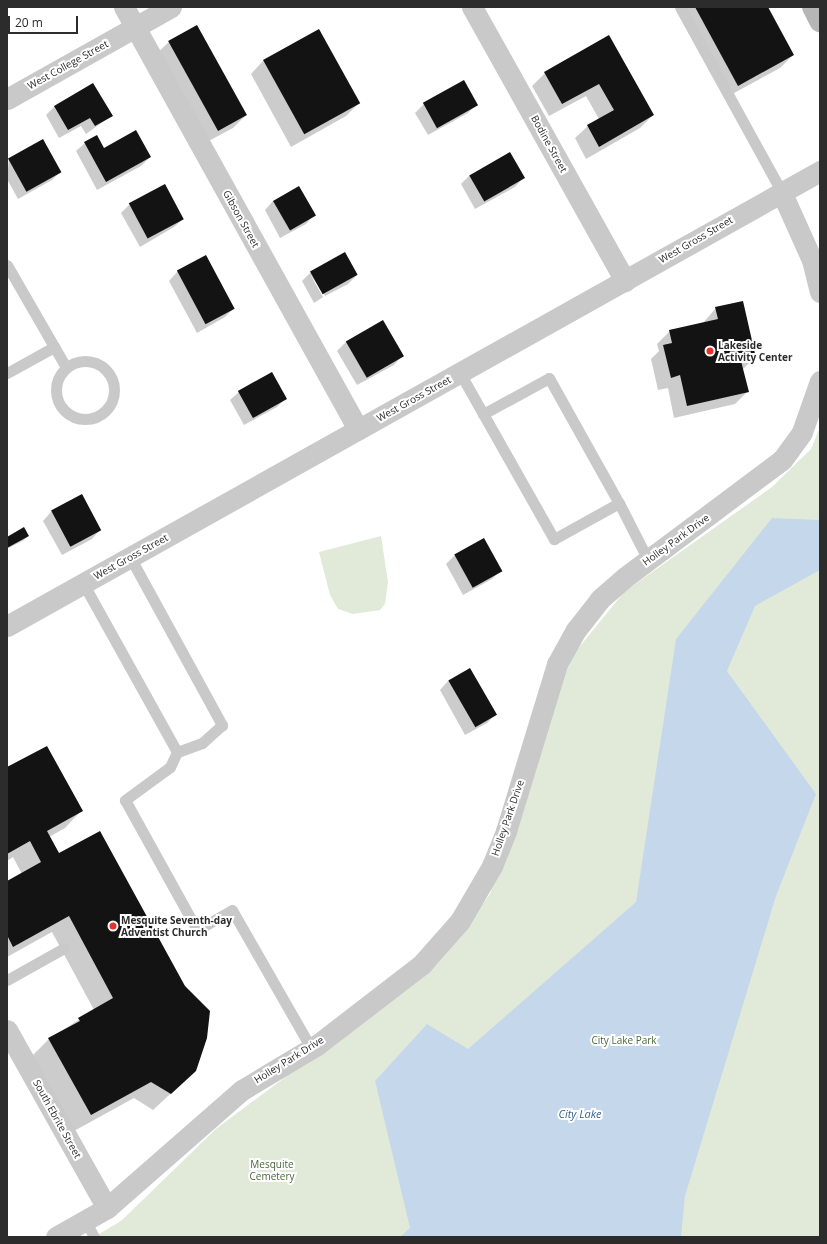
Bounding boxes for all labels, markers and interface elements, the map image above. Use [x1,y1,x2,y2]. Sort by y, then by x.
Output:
scale bar [10,8,80,34]
text: 20 m [15,14,43,31]
street label: West College Street [26,38,110,92]
street label: Bodine Street [528,113,570,175]
street label: Gibson Street [220,188,262,250]
street label: West Gross Street [657,214,735,266]
place label: Lakeside Activity Center [718,339,792,362]
marker: Lakeside Activity Center [705,346,715,356]
street label: West Gross Street [375,374,453,424]
street label: Holley Park Drive [640,512,712,568]
street label: West Gross Street [92,532,170,582]
street label: Holley Park Drive [489,778,527,858]
place label: Mesquite Seventh-day Adventist Church [121,914,232,938]
marker: Mesquite Seventh-day Adventist Church [108,921,118,931]
street label: Holley Park Drive [252,1034,326,1086]
park label: City Lake Park [591,1035,657,1047]
street label: South Ebrite Street [30,1078,84,1160]
water label: City Lake [558,1107,602,1121]
park label: Mesquite Cemetery [249,1158,295,1182]

